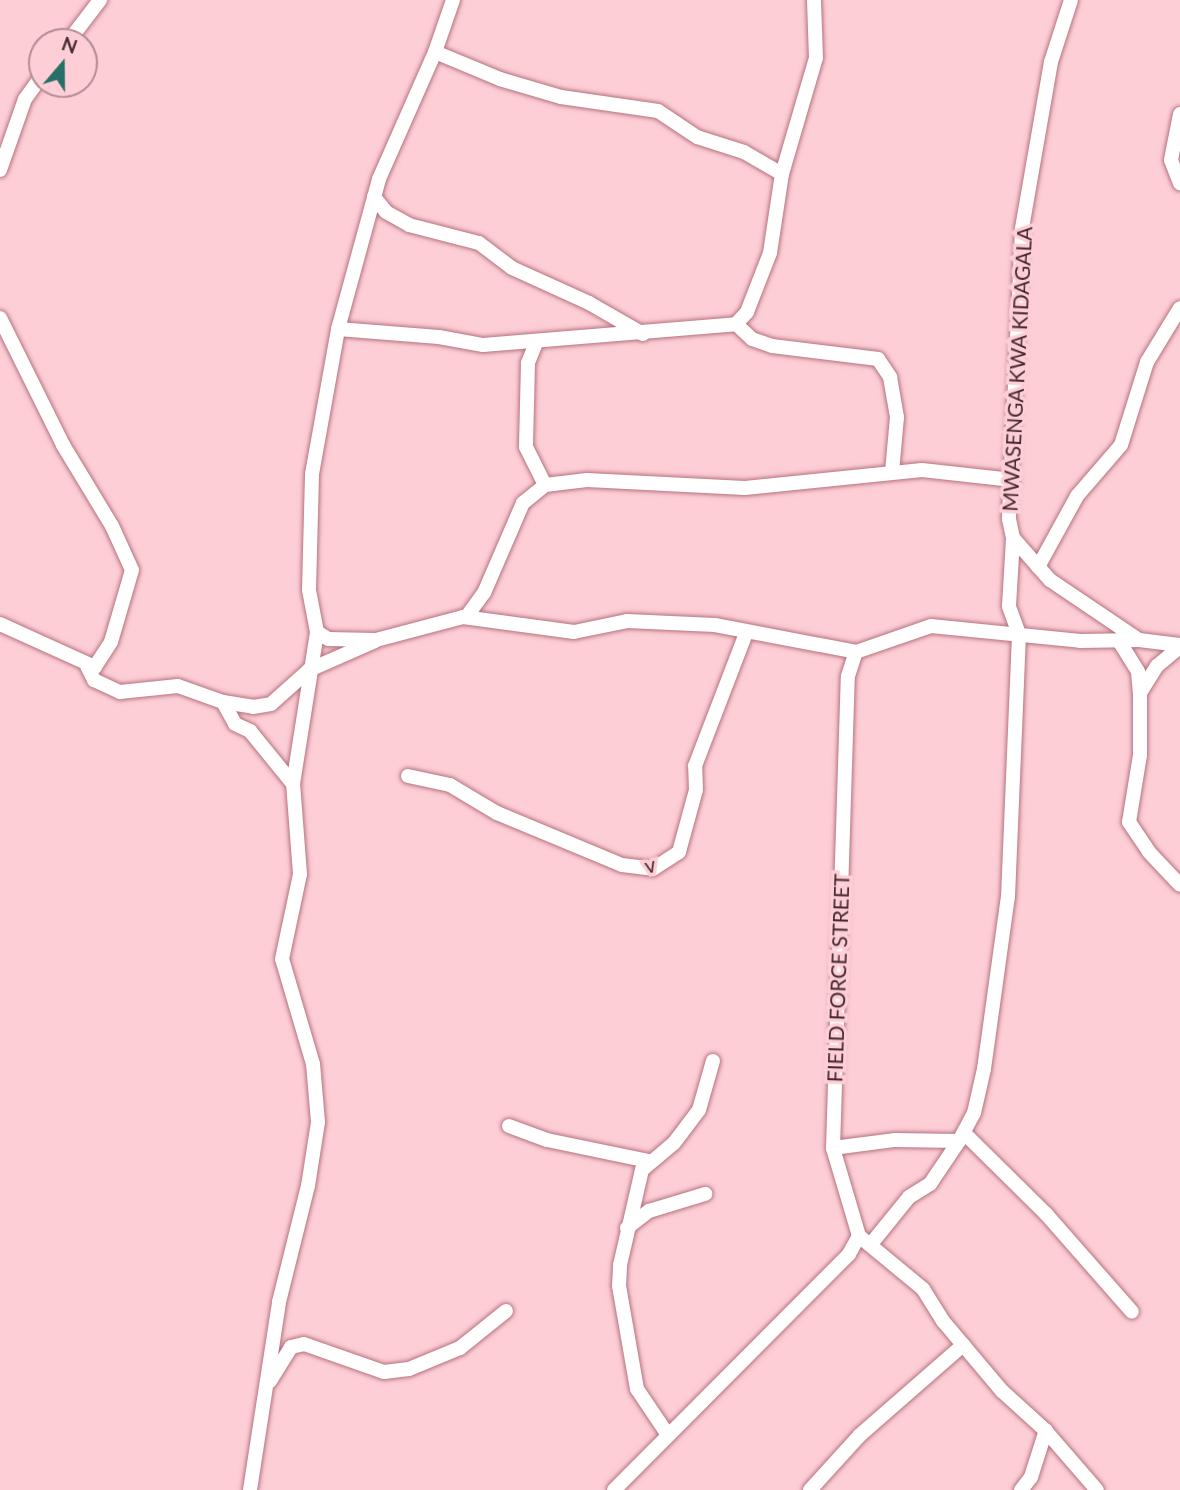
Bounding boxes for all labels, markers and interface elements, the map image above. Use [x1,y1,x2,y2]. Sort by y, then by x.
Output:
north arrow [28,28,98,98]
text: N [59,31,80,58]
street label: MWASENGA KWA KIDAGALA [997,225,1037,513]
street label: v [642,851,658,879]
street label: FIELD FORCE STREET [822,873,854,1083]

